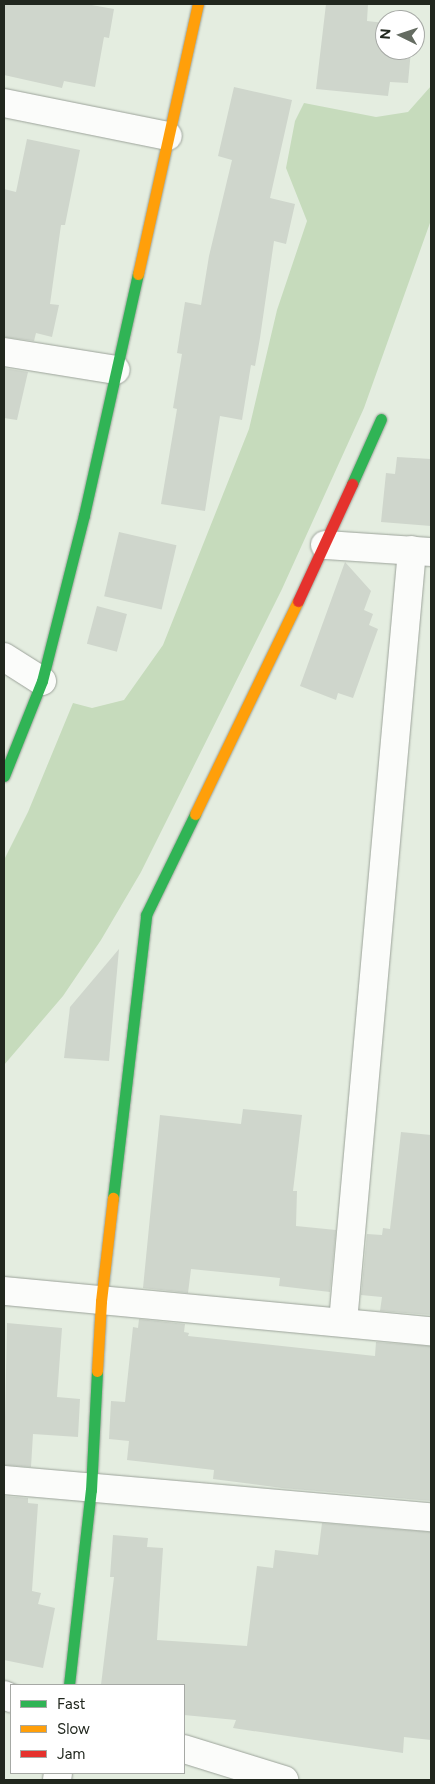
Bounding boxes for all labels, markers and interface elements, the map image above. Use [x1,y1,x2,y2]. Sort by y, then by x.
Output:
north arrow [375,10,425,60]
text: N [377,28,394,40]
legend [10,1684,185,1774]
text: Fast [57,1695,85,1713]
text: Slow [57,1720,90,1738]
text: Jam [57,1745,85,1763]

